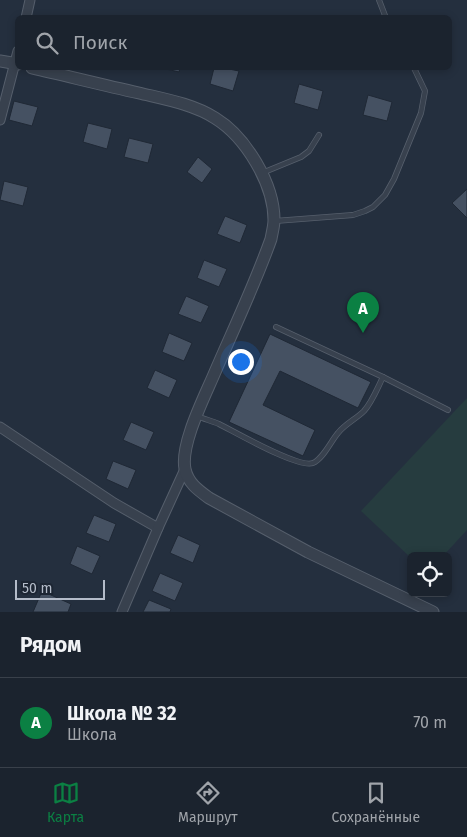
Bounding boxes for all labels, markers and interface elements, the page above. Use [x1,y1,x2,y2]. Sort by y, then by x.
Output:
search box [15,15,452,70]
icon: search [33,29,61,57]
text: Поиск [73,31,127,54]
pin: A [347,292,379,333]
your location [228,349,254,375]
map controls [407,552,452,597]
button: locate [407,552,452,597]
scale bar [15,577,105,600]
text: 50 m [22,580,53,597]
text: Рядом [20,632,81,658]
text: Школа № 32 [67,702,177,725]
text: A [31,713,41,732]
text: 70 m [413,713,447,732]
text: Школа [67,725,117,744]
tab: Карта [47,779,84,826]
tab: Маршрут [178,779,237,826]
tab: Сохранённые [331,779,420,826]

